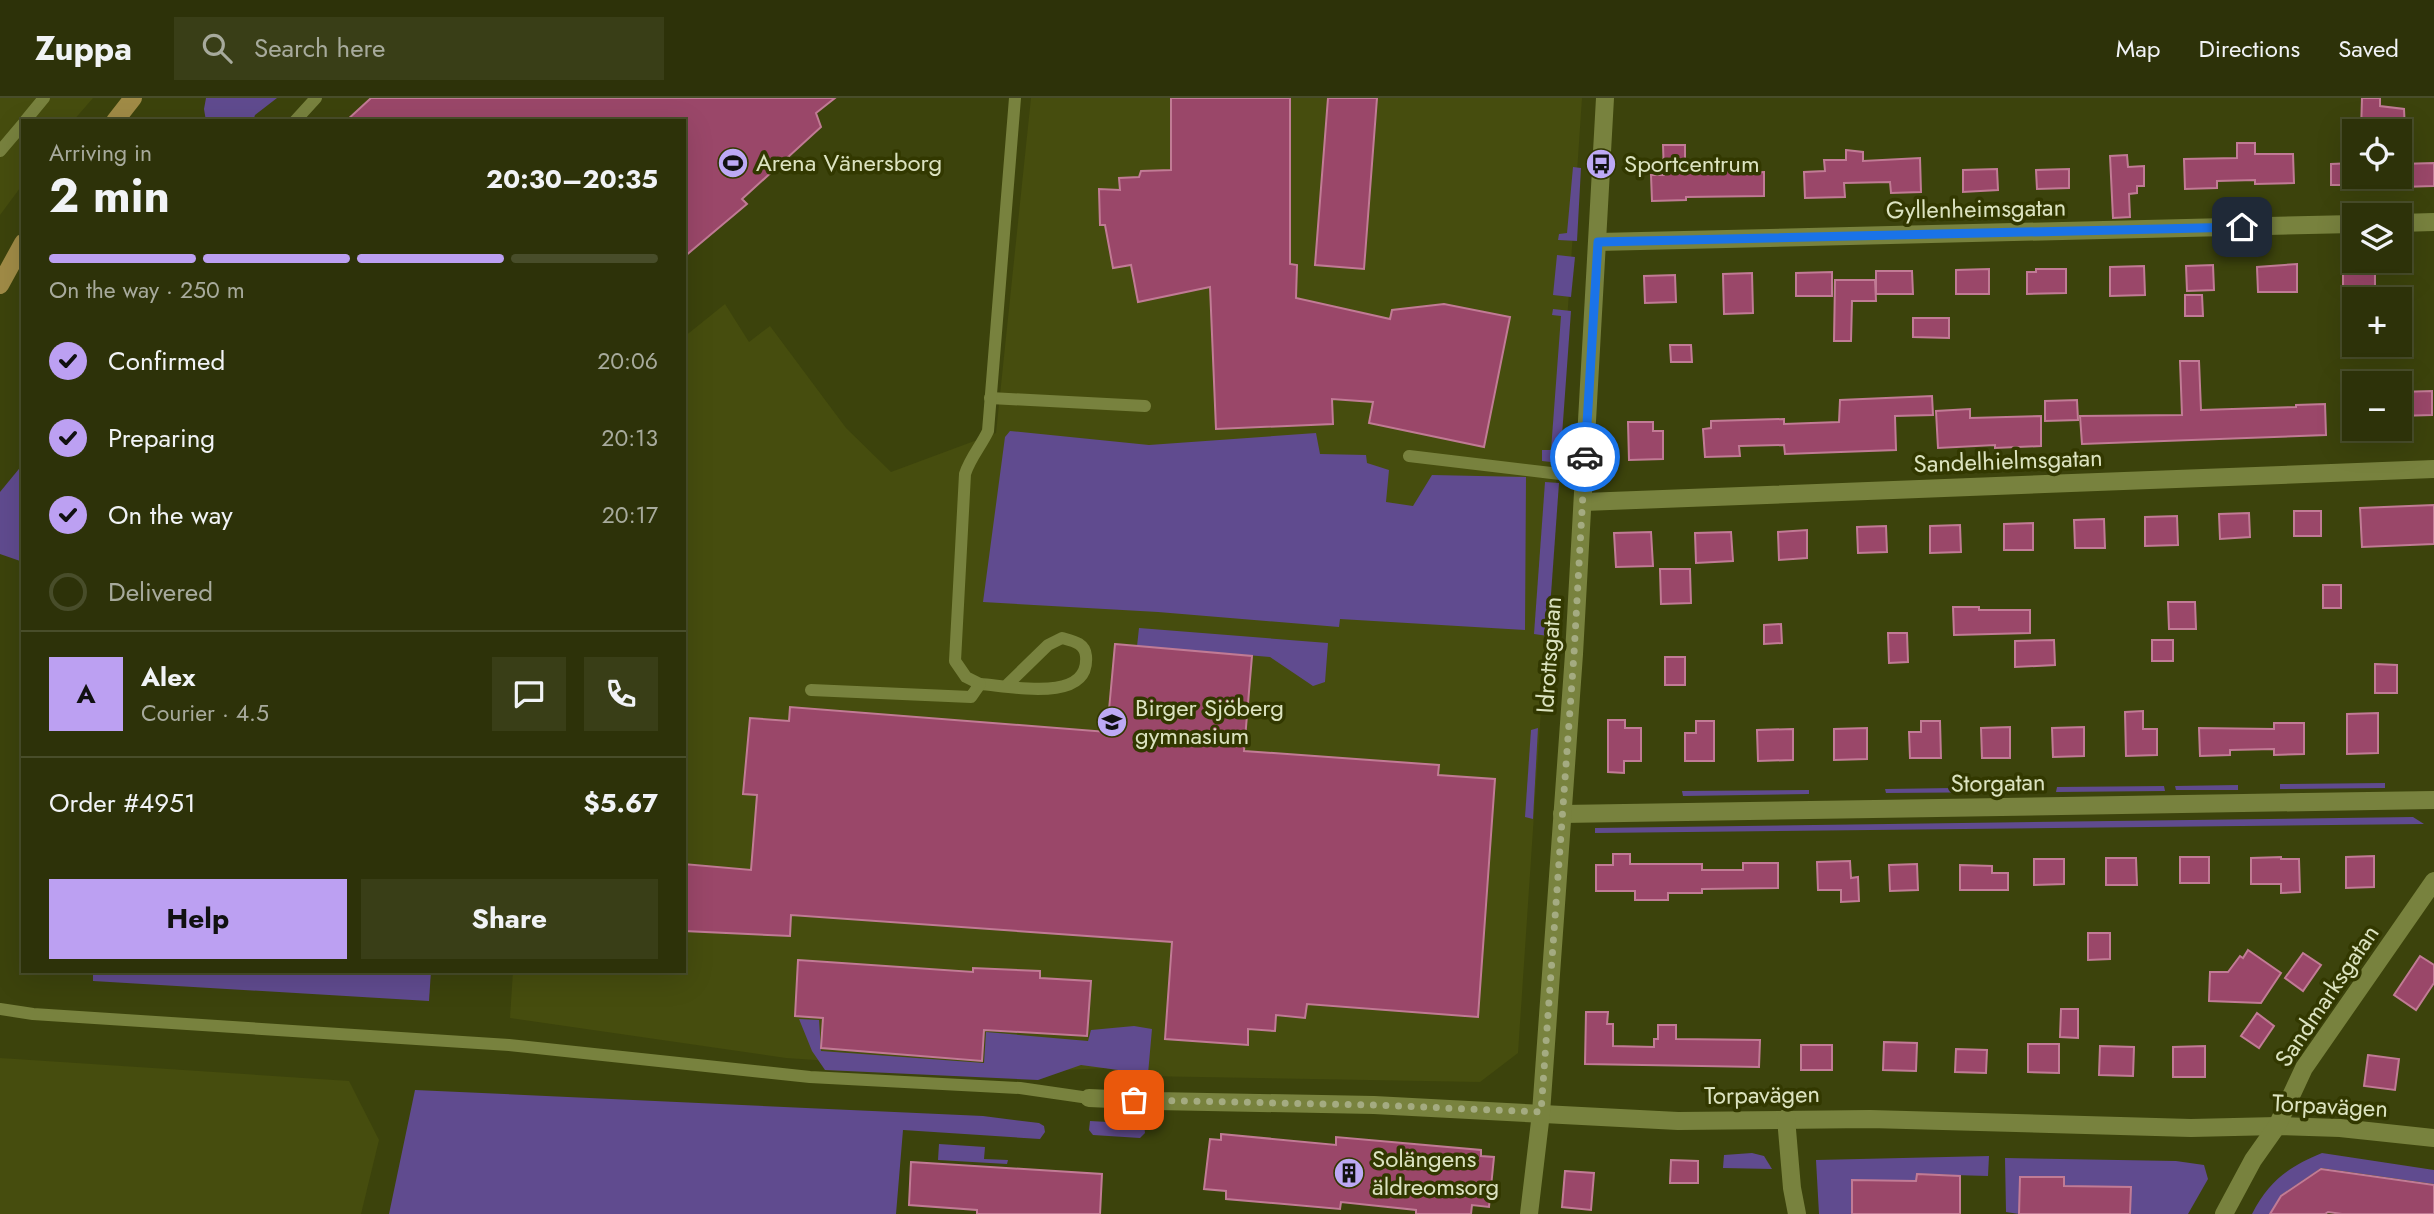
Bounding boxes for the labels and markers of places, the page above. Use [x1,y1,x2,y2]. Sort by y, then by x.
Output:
place label: Arena Vänersborg [756,145,942,180]
sports icon: Arena Vänersborg [716,146,750,180]
place label: Sportcentrum [1624,146,1760,181]
bus stop icon: Sportcentrum [1584,147,1618,181]
pin [2212,197,2272,257]
place label: Birger Sjöberg gymnasium [1135,690,1284,753]
school or university icon: Birger Sjöberg gymnasium [1095,705,1129,739]
pin [1104,1070,1164,1130]
place label: Solängens äldreomsorg [1372,1141,1499,1204]
building icon: Solängens äldreomsorg [1332,1156,1366,1190]

